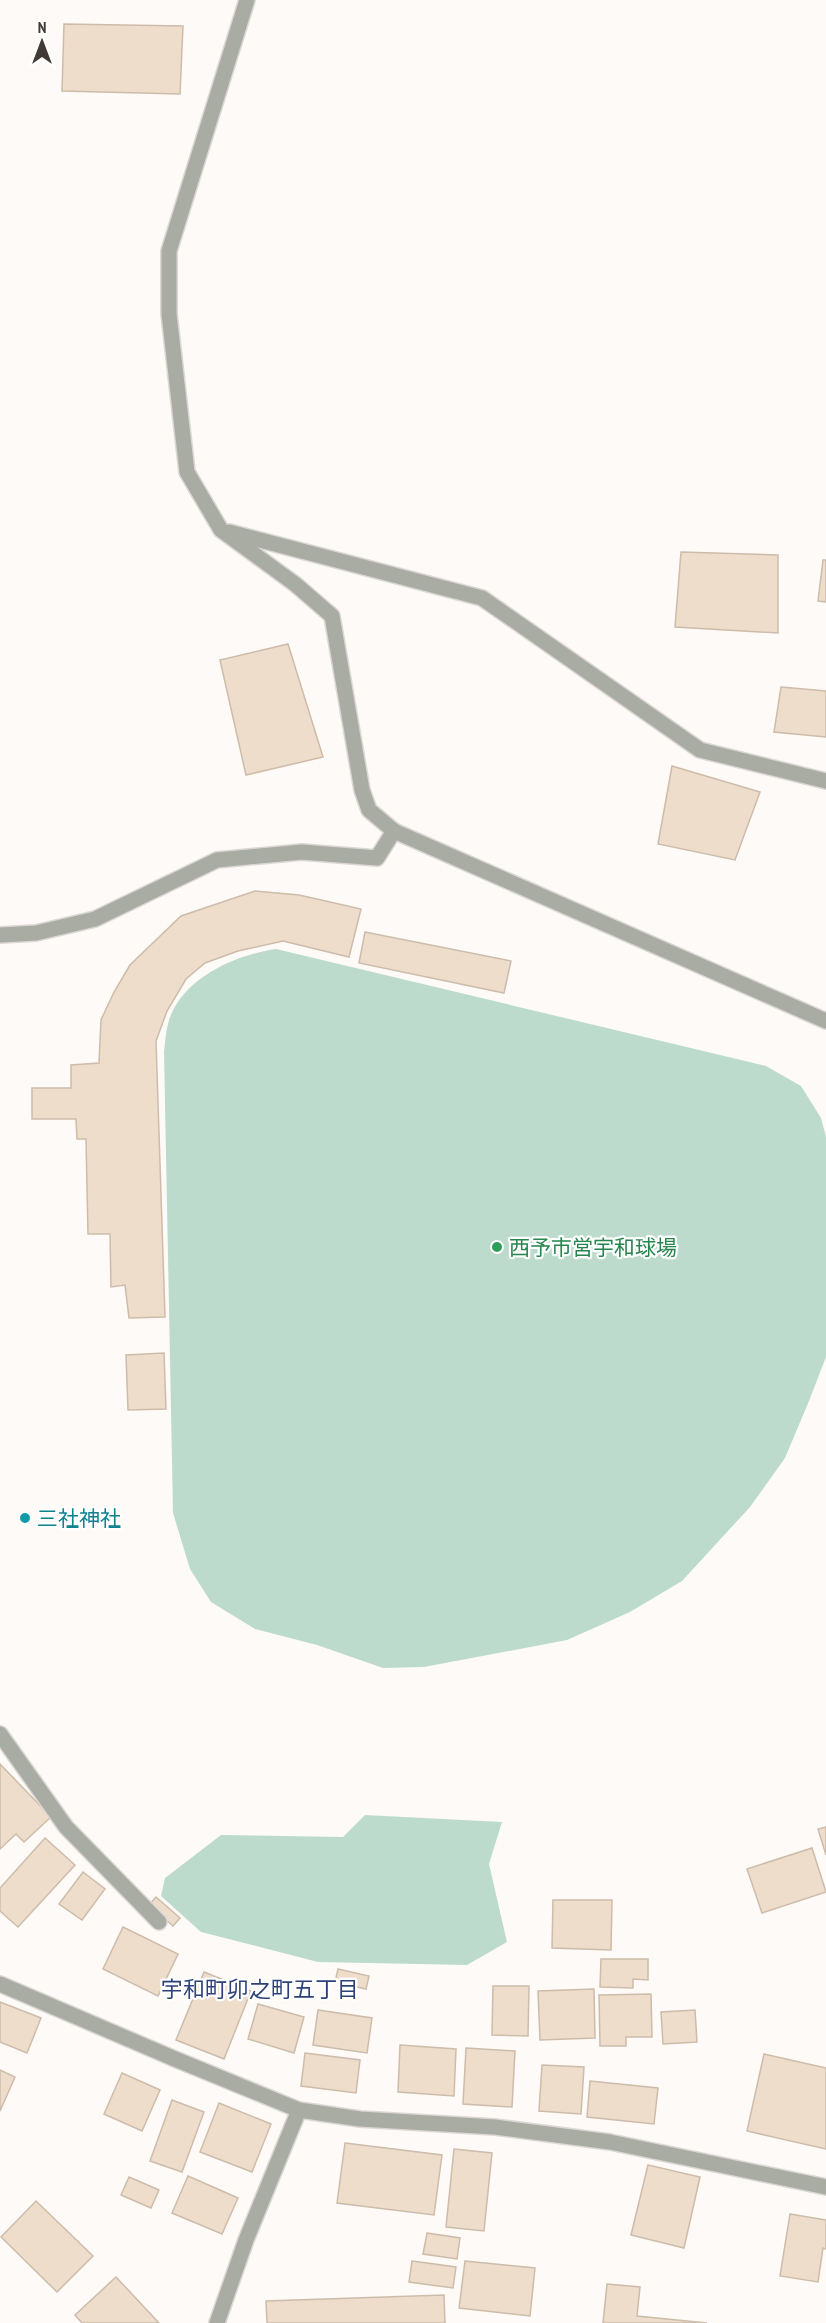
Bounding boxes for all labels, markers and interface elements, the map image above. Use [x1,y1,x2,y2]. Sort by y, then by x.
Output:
north arrow [12,12,72,72]
text: N [38,17,46,37]
place label: 西予市営宇和球場 [509,1234,677,1261]
marker: 西予市営宇和球場 [490,1240,504,1254]
place label: 三社神社 [37,1505,121,1532]
marker: 三社神社 [18,1511,32,1525]
district label: 宇和町卯之町五丁目 [161,1975,359,2003]

